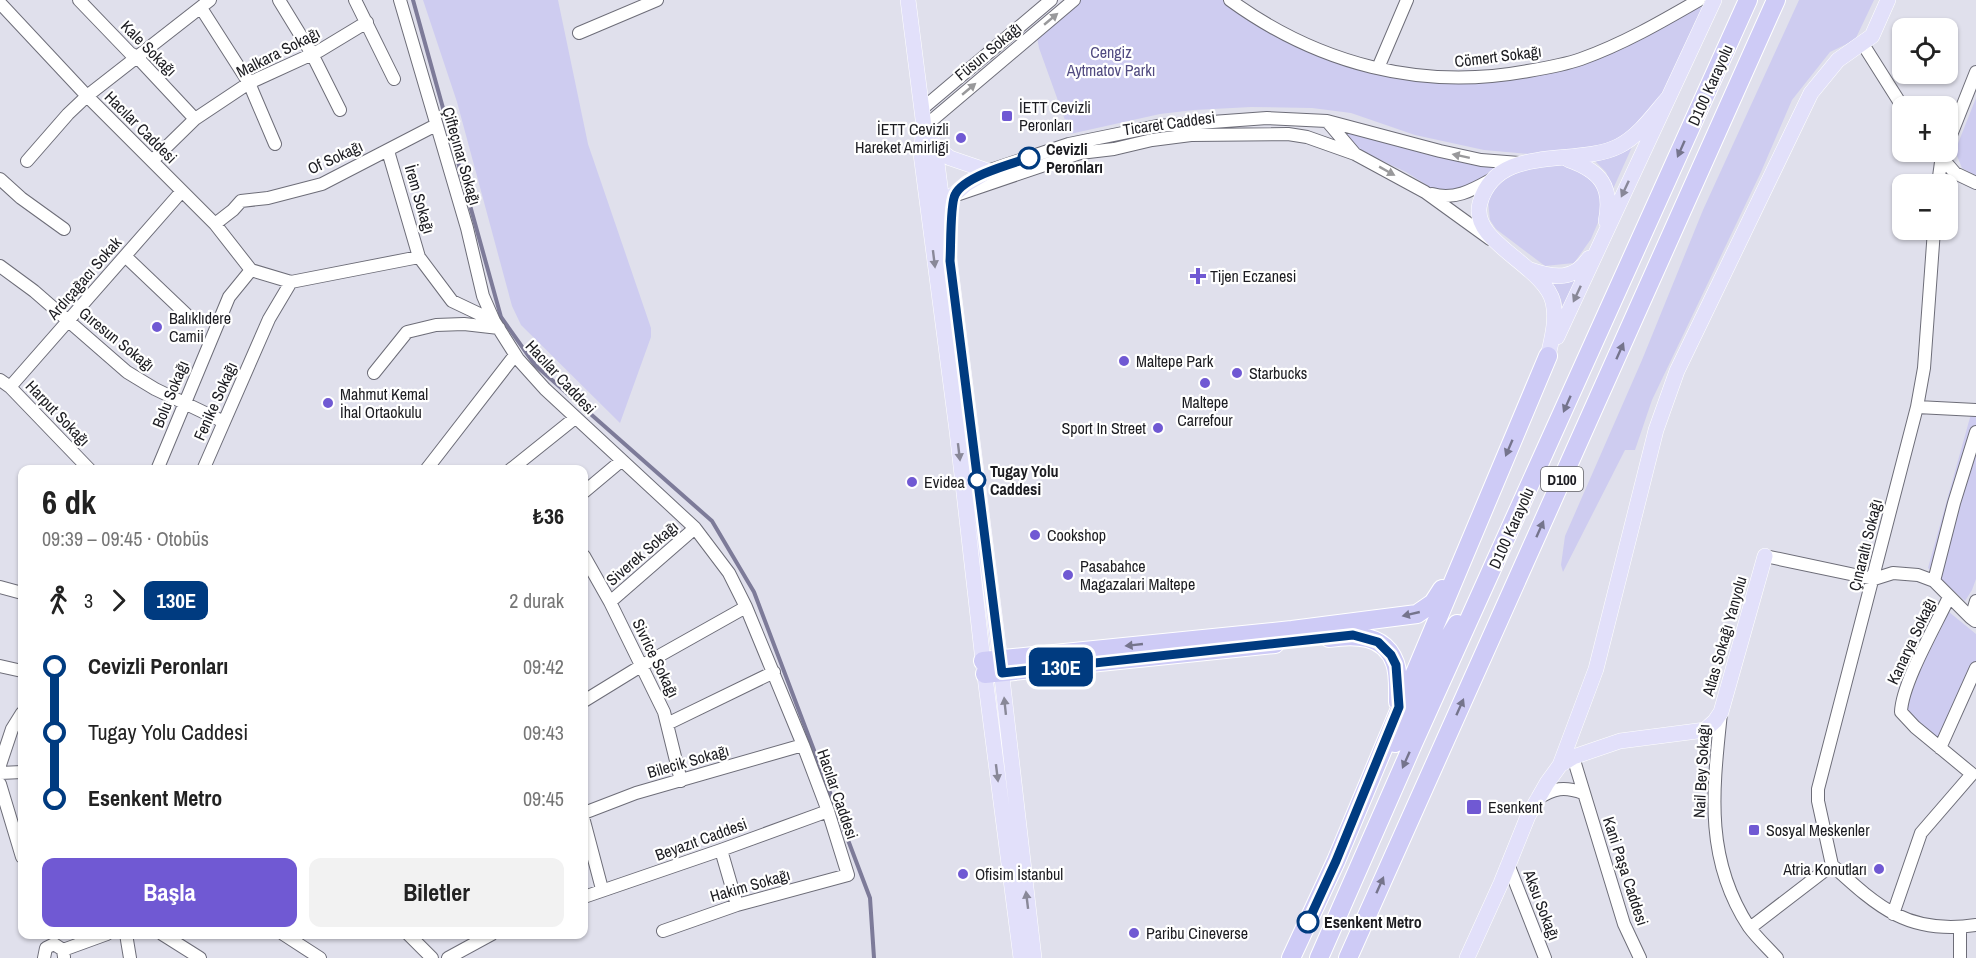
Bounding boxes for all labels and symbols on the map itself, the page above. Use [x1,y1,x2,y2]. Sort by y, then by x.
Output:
one-way arrow [1043,13,1058,26]
street label: Kale Sokağı [116,15,182,81]
street label: Füsun Sokağı [950,17,1026,85]
street label: Malkara Sokağı [232,22,324,82]
street label: Cömert Sokağı [1453,40,1543,72]
park label: Cengiz Aytmatov Parkı [1066,41,1155,81]
street label: D100 Karayolu [1682,41,1738,129]
one-way arrow [961,83,977,96]
street label: Hacılar Caddesi [100,86,182,168]
place label: İETT Cevizli Peronları [1019,96,1091,136]
street label: Çifteçınar Sokağı [437,104,487,208]
street label: Ticaret Caddesi [1121,106,1217,140]
marker: İETT Cevizli Peronları [1000,109,1014,123]
place label: İETT Cevizli Hareket Amirliği [855,118,949,158]
marker: İETT Cevizli Hareket Amirliği [954,131,968,145]
street label: Of Sokağı [304,135,366,179]
place label: Cevizli Peronları [1046,138,1103,178]
one-way arrow [1677,141,1686,158]
marker: Cevizli Peronları [1018,147,1040,169]
one-way arrow [1452,151,1471,160]
street label: İrem Sokağı [400,162,440,236]
one-way arrow [1379,166,1396,176]
one-way arrow [1620,181,1630,199]
street label: Ardıçağacı Sokak [41,232,126,325]
one-way arrow [930,250,939,269]
place label: Tijen Eczanesi [1210,265,1297,287]
marker: Tijen Eczanesi [1191,269,1205,283]
one-way arrow [1572,285,1581,302]
street label: Gıresun Sokağı [75,302,159,376]
place label: Balıklıdere Camii [169,307,231,347]
marker: Balıklıdere Camii [150,320,164,334]
street label: Hacılar Caddesi [521,335,601,419]
one-way arrow [1615,343,1624,360]
place label: Maltepe Park [1136,350,1214,372]
marker: Maltepe Park [1117,354,1131,368]
street label: Bolu Sokağı [147,357,193,431]
street label: Fenike Sokağı [188,358,242,444]
place label: Starbucks [1249,362,1307,384]
marker: Starbucks [1230,366,1244,380]
street label: Harput Sokağı [21,375,95,451]
marker: Maltepe Carrefour [1198,376,1212,390]
place label: Mahmut Kemal İhal Ortaokulu [340,383,428,423]
place label: Maltepe Carrefour [1177,391,1233,431]
one-way arrow [1562,395,1571,412]
marker: Mahmut Kemal İhal Ortaokulu [321,396,335,410]
place label: Sport In Street [1061,417,1146,439]
marker: Sport In Street [1151,421,1165,435]
one-way arrow [1504,440,1514,458]
one-way arrow [954,443,964,462]
place label: Tugay Yolu Caddesi [990,460,1059,500]
road number: D100 [1541,467,1583,491]
place label: Evidea [924,471,966,493]
marker: Tugay Yolu Caddesi [968,471,986,489]
marker: Evidea [905,475,919,489]
street label: D100 Karayolu [1483,484,1539,572]
street label: Çınaraltı Sokağı [1843,497,1887,593]
street label: Siverek Sokağı [601,516,683,590]
one-way arrow [1535,520,1545,538]
place label: Cookshop [1047,524,1106,546]
marker: Cookshop [1028,528,1042,542]
place label: Pasabahce Magazalari Maltepe [1080,555,1195,595]
marker: Pasabahce Magazalari Maltepe [1061,568,1075,582]
street label: Atlas Sokağı Yanyolu [1696,574,1752,699]
street label: Kanarya Sokağı [1881,594,1941,688]
one-way arrow [1401,610,1420,619]
street label: Sivrice Sokağı [627,615,685,701]
one-way arrow [1124,640,1143,650]
line badge: 130E [1019,648,1103,686]
one-way arrow [1000,697,1010,716]
one-way arrow [1455,698,1465,716]
street label: Nail Bey Sokağı [1688,723,1714,819]
street label: Bilecik Sokağı [645,739,731,783]
street label: Hacılar Caddesi [812,746,864,842]
one-way arrow [1402,751,1411,768]
one-way arrow [993,764,1002,783]
place label: Esenkent [1488,796,1543,818]
marker: Esenkent [1465,798,1483,816]
street label: Beyazıt Caddesi [652,812,750,866]
street label: Kani Paşa Caddesi [1598,814,1654,928]
place label: Sosyal Meskenler [1766,819,1870,841]
marker: Sosyal Meskenler [1747,823,1761,837]
place label: Atria Konutları [1782,858,1867,880]
marker: Atria Konutları [1872,862,1886,876]
street label: Hakim Sokağı [707,863,793,907]
place label: Ofisim İstanbul [975,863,1063,885]
street label: Aksu Sokağı [1518,866,1565,943]
marker: Ofisim İstanbul [956,867,970,881]
one-way arrow [1375,876,1385,894]
one-way arrow [1022,890,1032,909]
marker: Esenkent Metro [1297,911,1319,933]
place label: Esenkent Metro [1324,911,1422,933]
place label: Paribu Cineverse [1146,922,1248,944]
marker: Paribu Cineverse [1127,926,1141,940]

